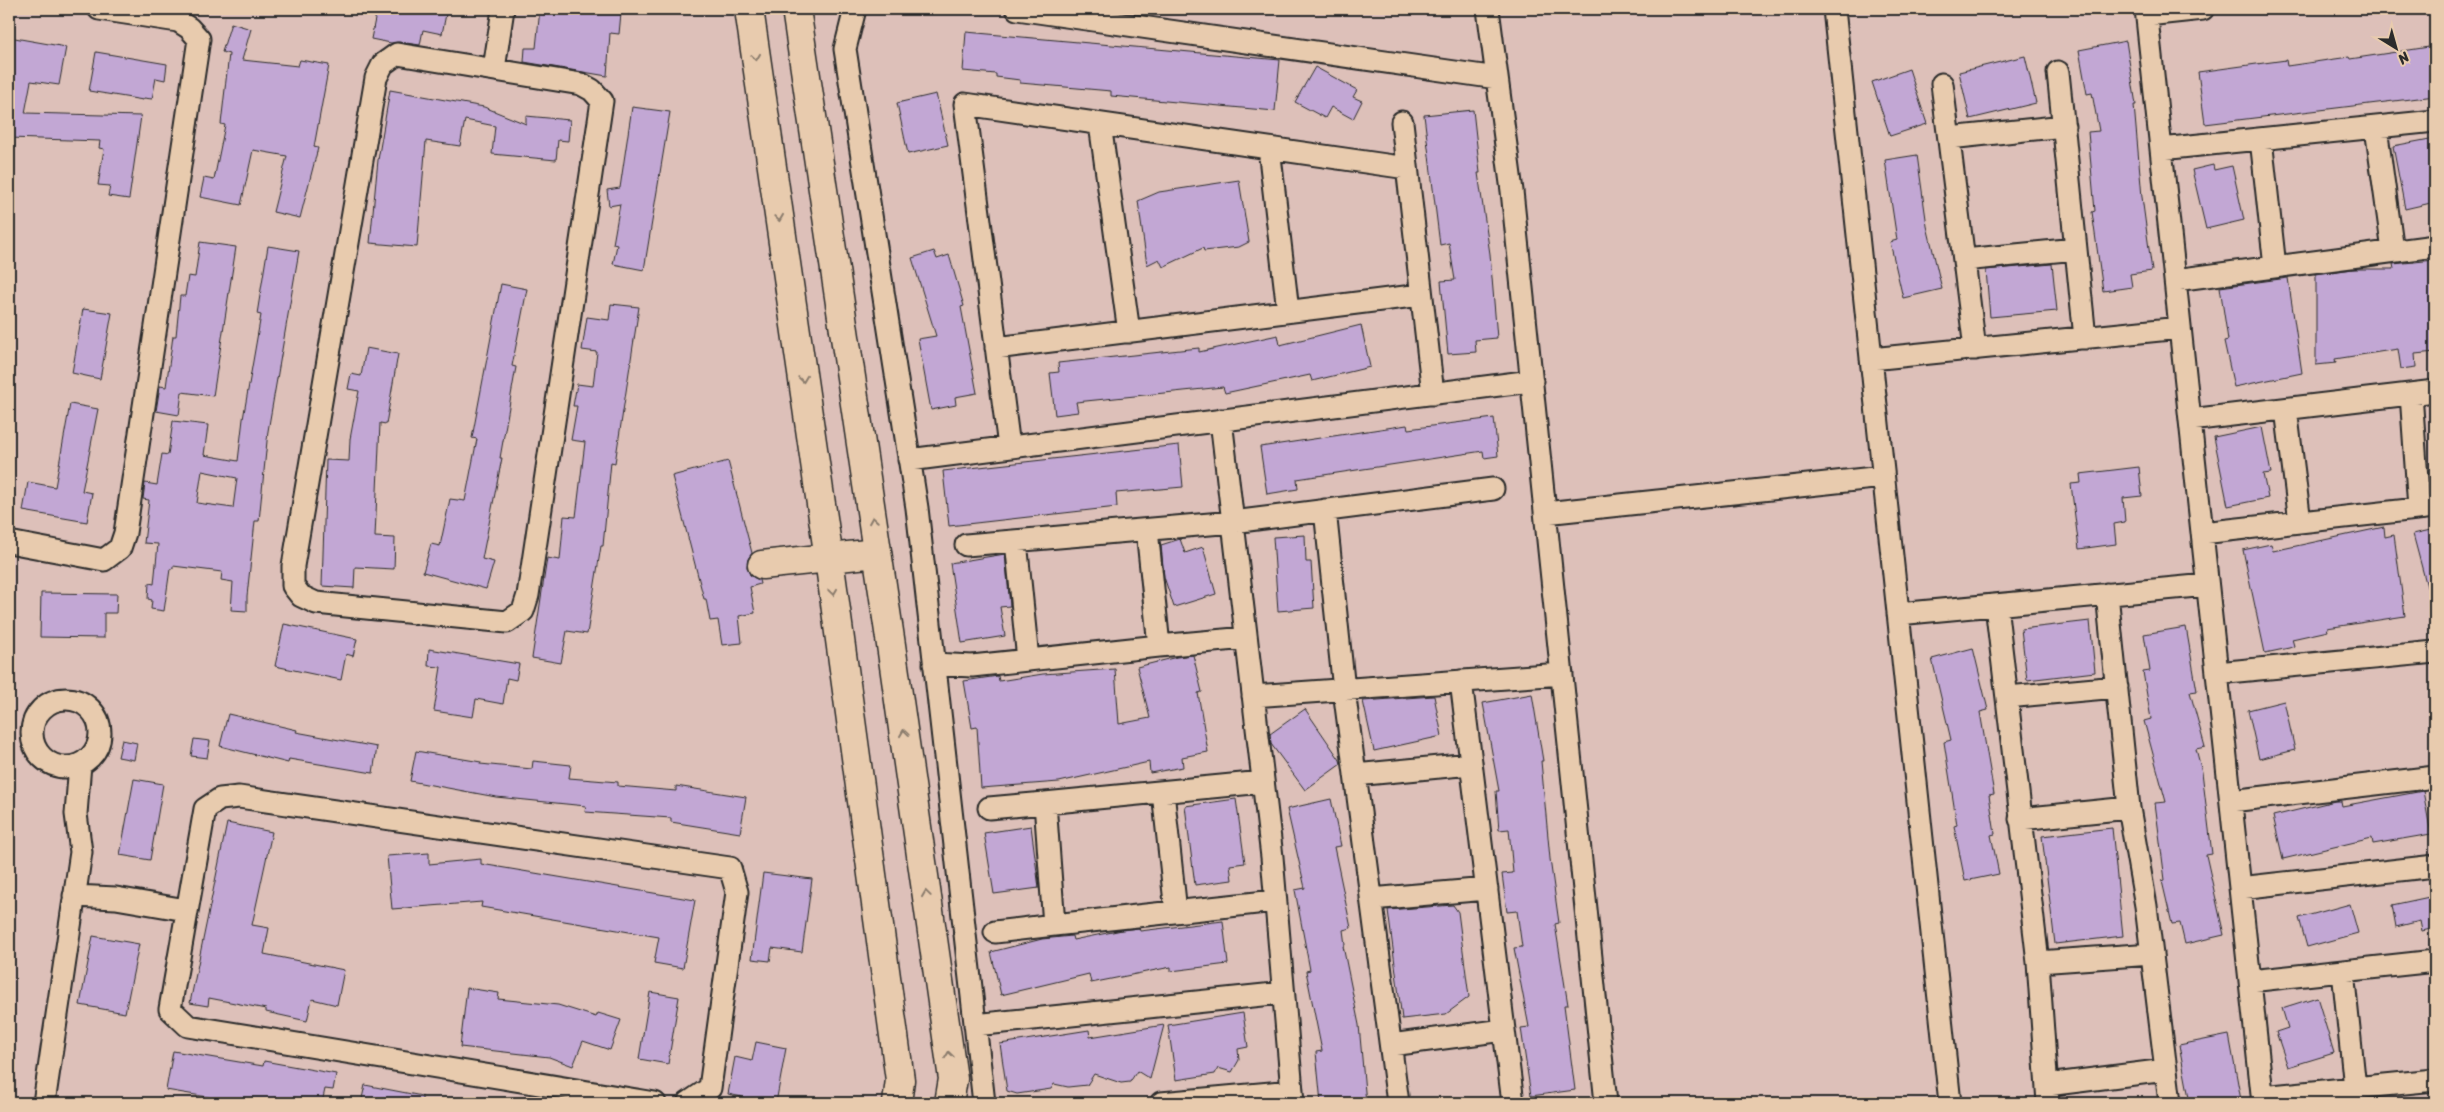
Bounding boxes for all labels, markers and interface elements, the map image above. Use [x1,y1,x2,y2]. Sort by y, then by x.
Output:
north arrow [2372,22,2422,72]
text: N [2392,44,2416,71]
one-way arrow [751,53,761,61]
one-way arrow [774,214,784,222]
one-way arrow [797,374,807,383]
one-way arrow [868,516,878,525]
one-way arrow [827,588,838,596]
one-way arrow [899,729,909,738]
one-way arrow [922,890,932,898]
one-way arrow [944,1051,955,1059]

